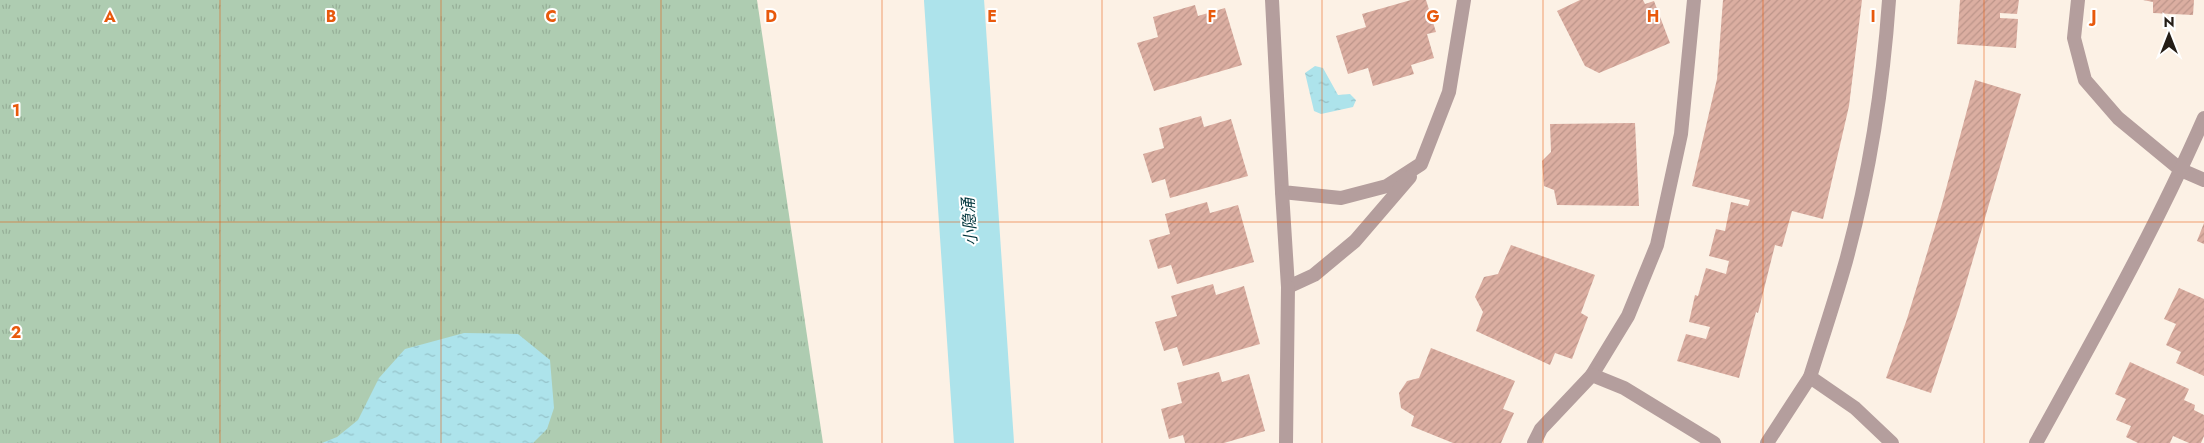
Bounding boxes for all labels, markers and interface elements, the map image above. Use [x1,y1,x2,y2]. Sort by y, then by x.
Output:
text: A [103,5,116,28]
text: B [326,5,336,28]
text: C [545,5,557,28]
text: D [765,5,777,28]
text: E [987,5,997,28]
text: F [1208,5,1216,28]
text: G [1426,5,1440,28]
text: H [1647,5,1659,28]
text: I [1870,5,1876,28]
text: J [2088,5,2097,28]
north arrow [2144,10,2194,60]
text: N [2163,12,2175,32]
text: 1 [12,99,20,122]
water label: 小隐涌 [956,195,983,247]
text: 2 [11,321,21,344]

